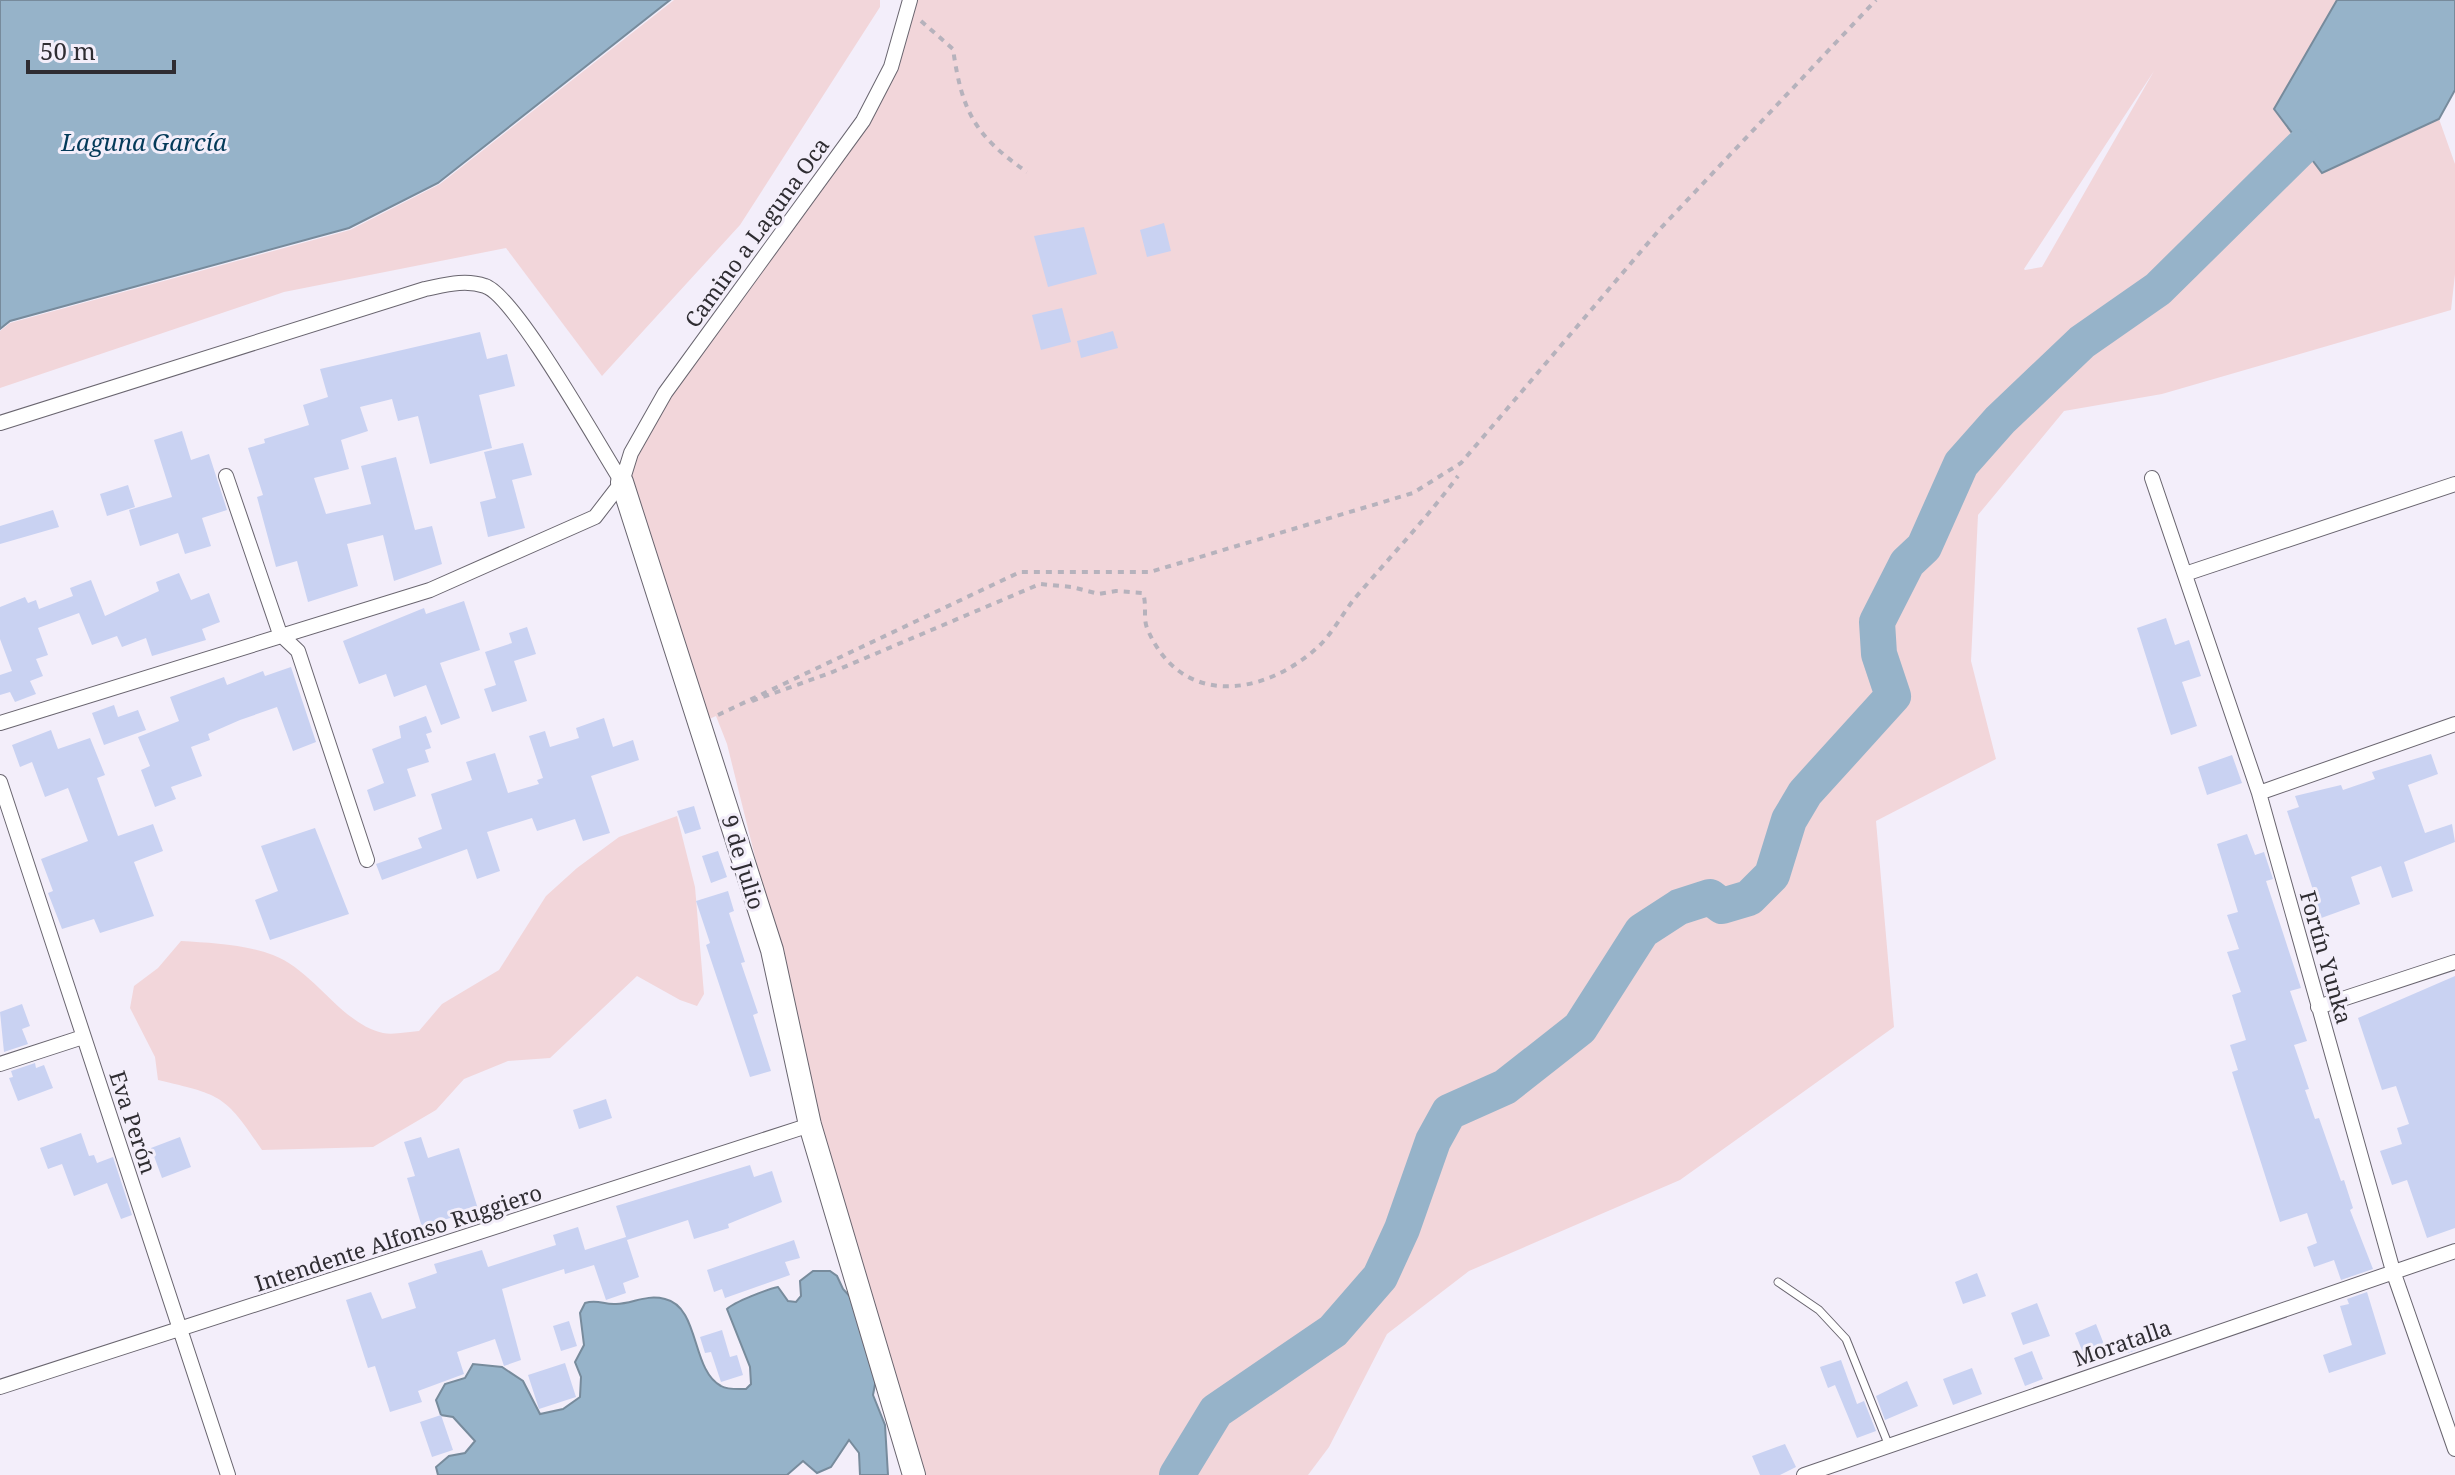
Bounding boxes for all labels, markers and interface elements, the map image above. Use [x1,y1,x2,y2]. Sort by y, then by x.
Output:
scale bar [28,24,174,74]
text: 50 m [40,34,96,67]
water label: Laguna García [60,125,227,158]
street label: Camino a Laguna Oca [677,131,835,333]
street label: 9 de Julio [715,811,773,913]
street label: Fortín Yunka [2294,887,2360,1027]
street label: Eva Perón [103,1067,165,1177]
street label: Intendente Alfonso Ruggiero [251,1176,545,1298]
street label: Moratalla [2069,1311,2175,1373]

